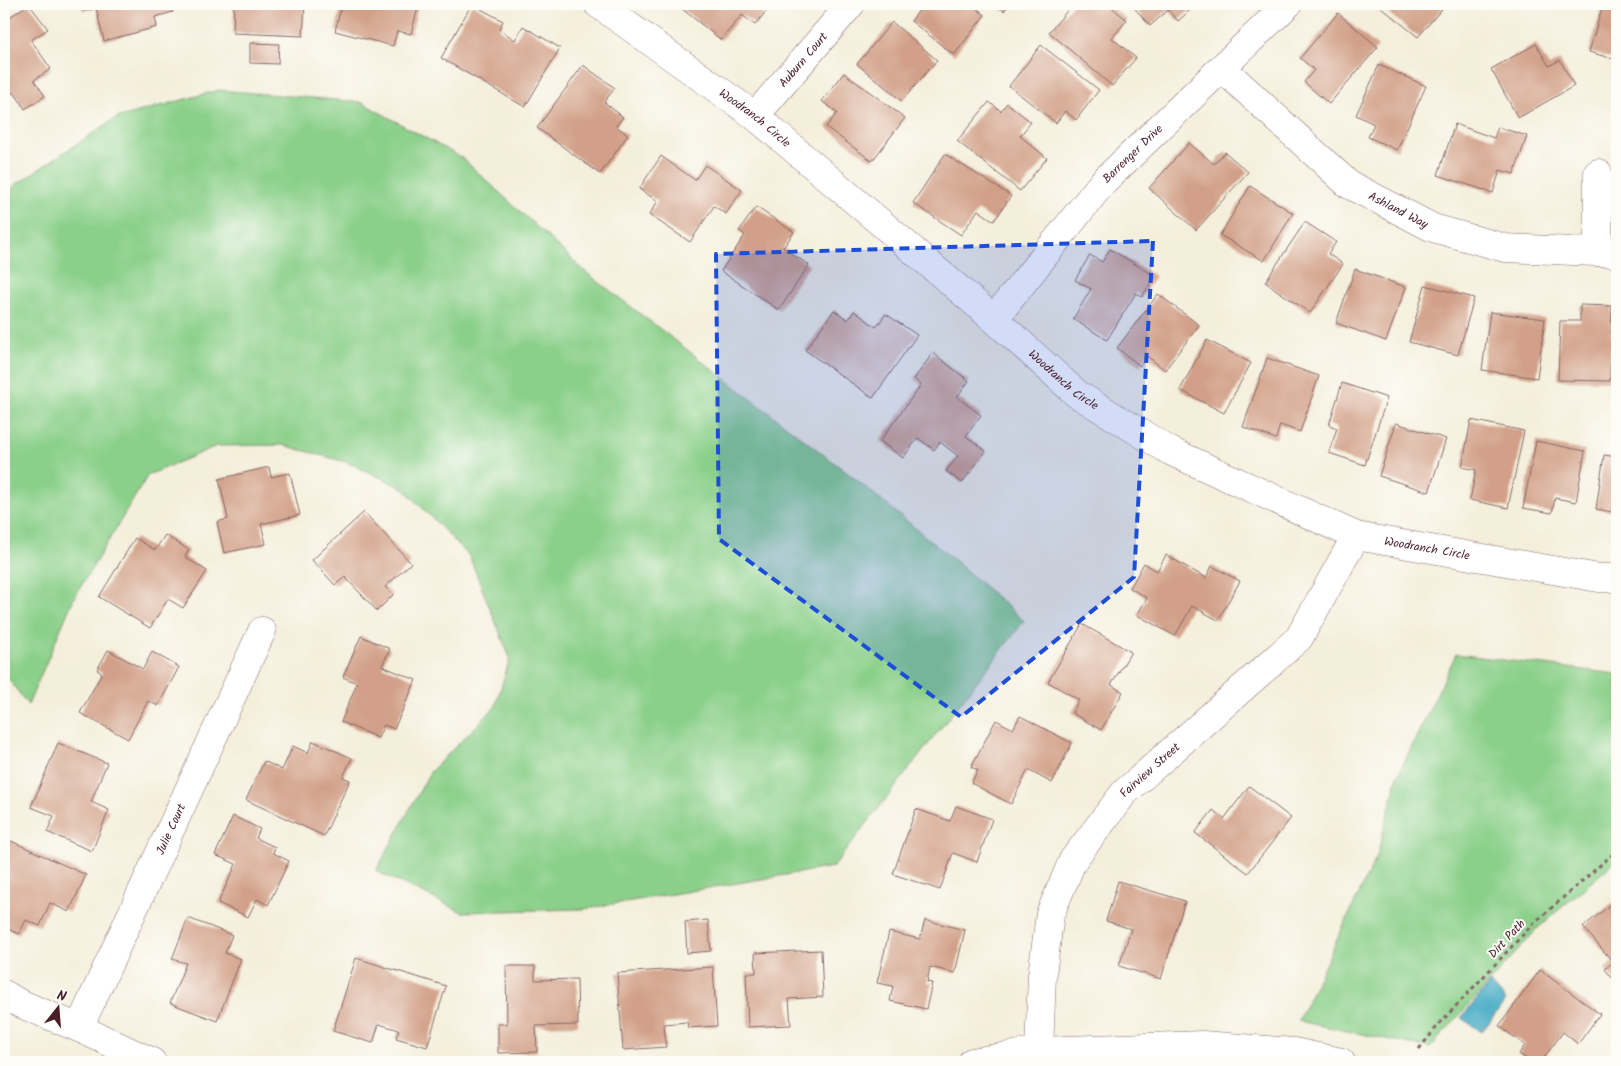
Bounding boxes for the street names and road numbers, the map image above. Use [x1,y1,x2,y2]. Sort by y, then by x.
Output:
street label: Auburn Court [774,28,833,92]
street label: Woodranch Circle [715,84,795,152]
street label: Barrenger Drive [1098,119,1168,188]
street label: Ashland Way [1365,187,1432,234]
street label: Woodranch Circle [1024,345,1103,415]
street label: Woodranch Circle [1383,532,1472,565]
street label: Fairview Street [1114,738,1185,801]
street label: Julie Court [151,800,191,858]
street label: Dirt Path [1484,915,1530,963]

